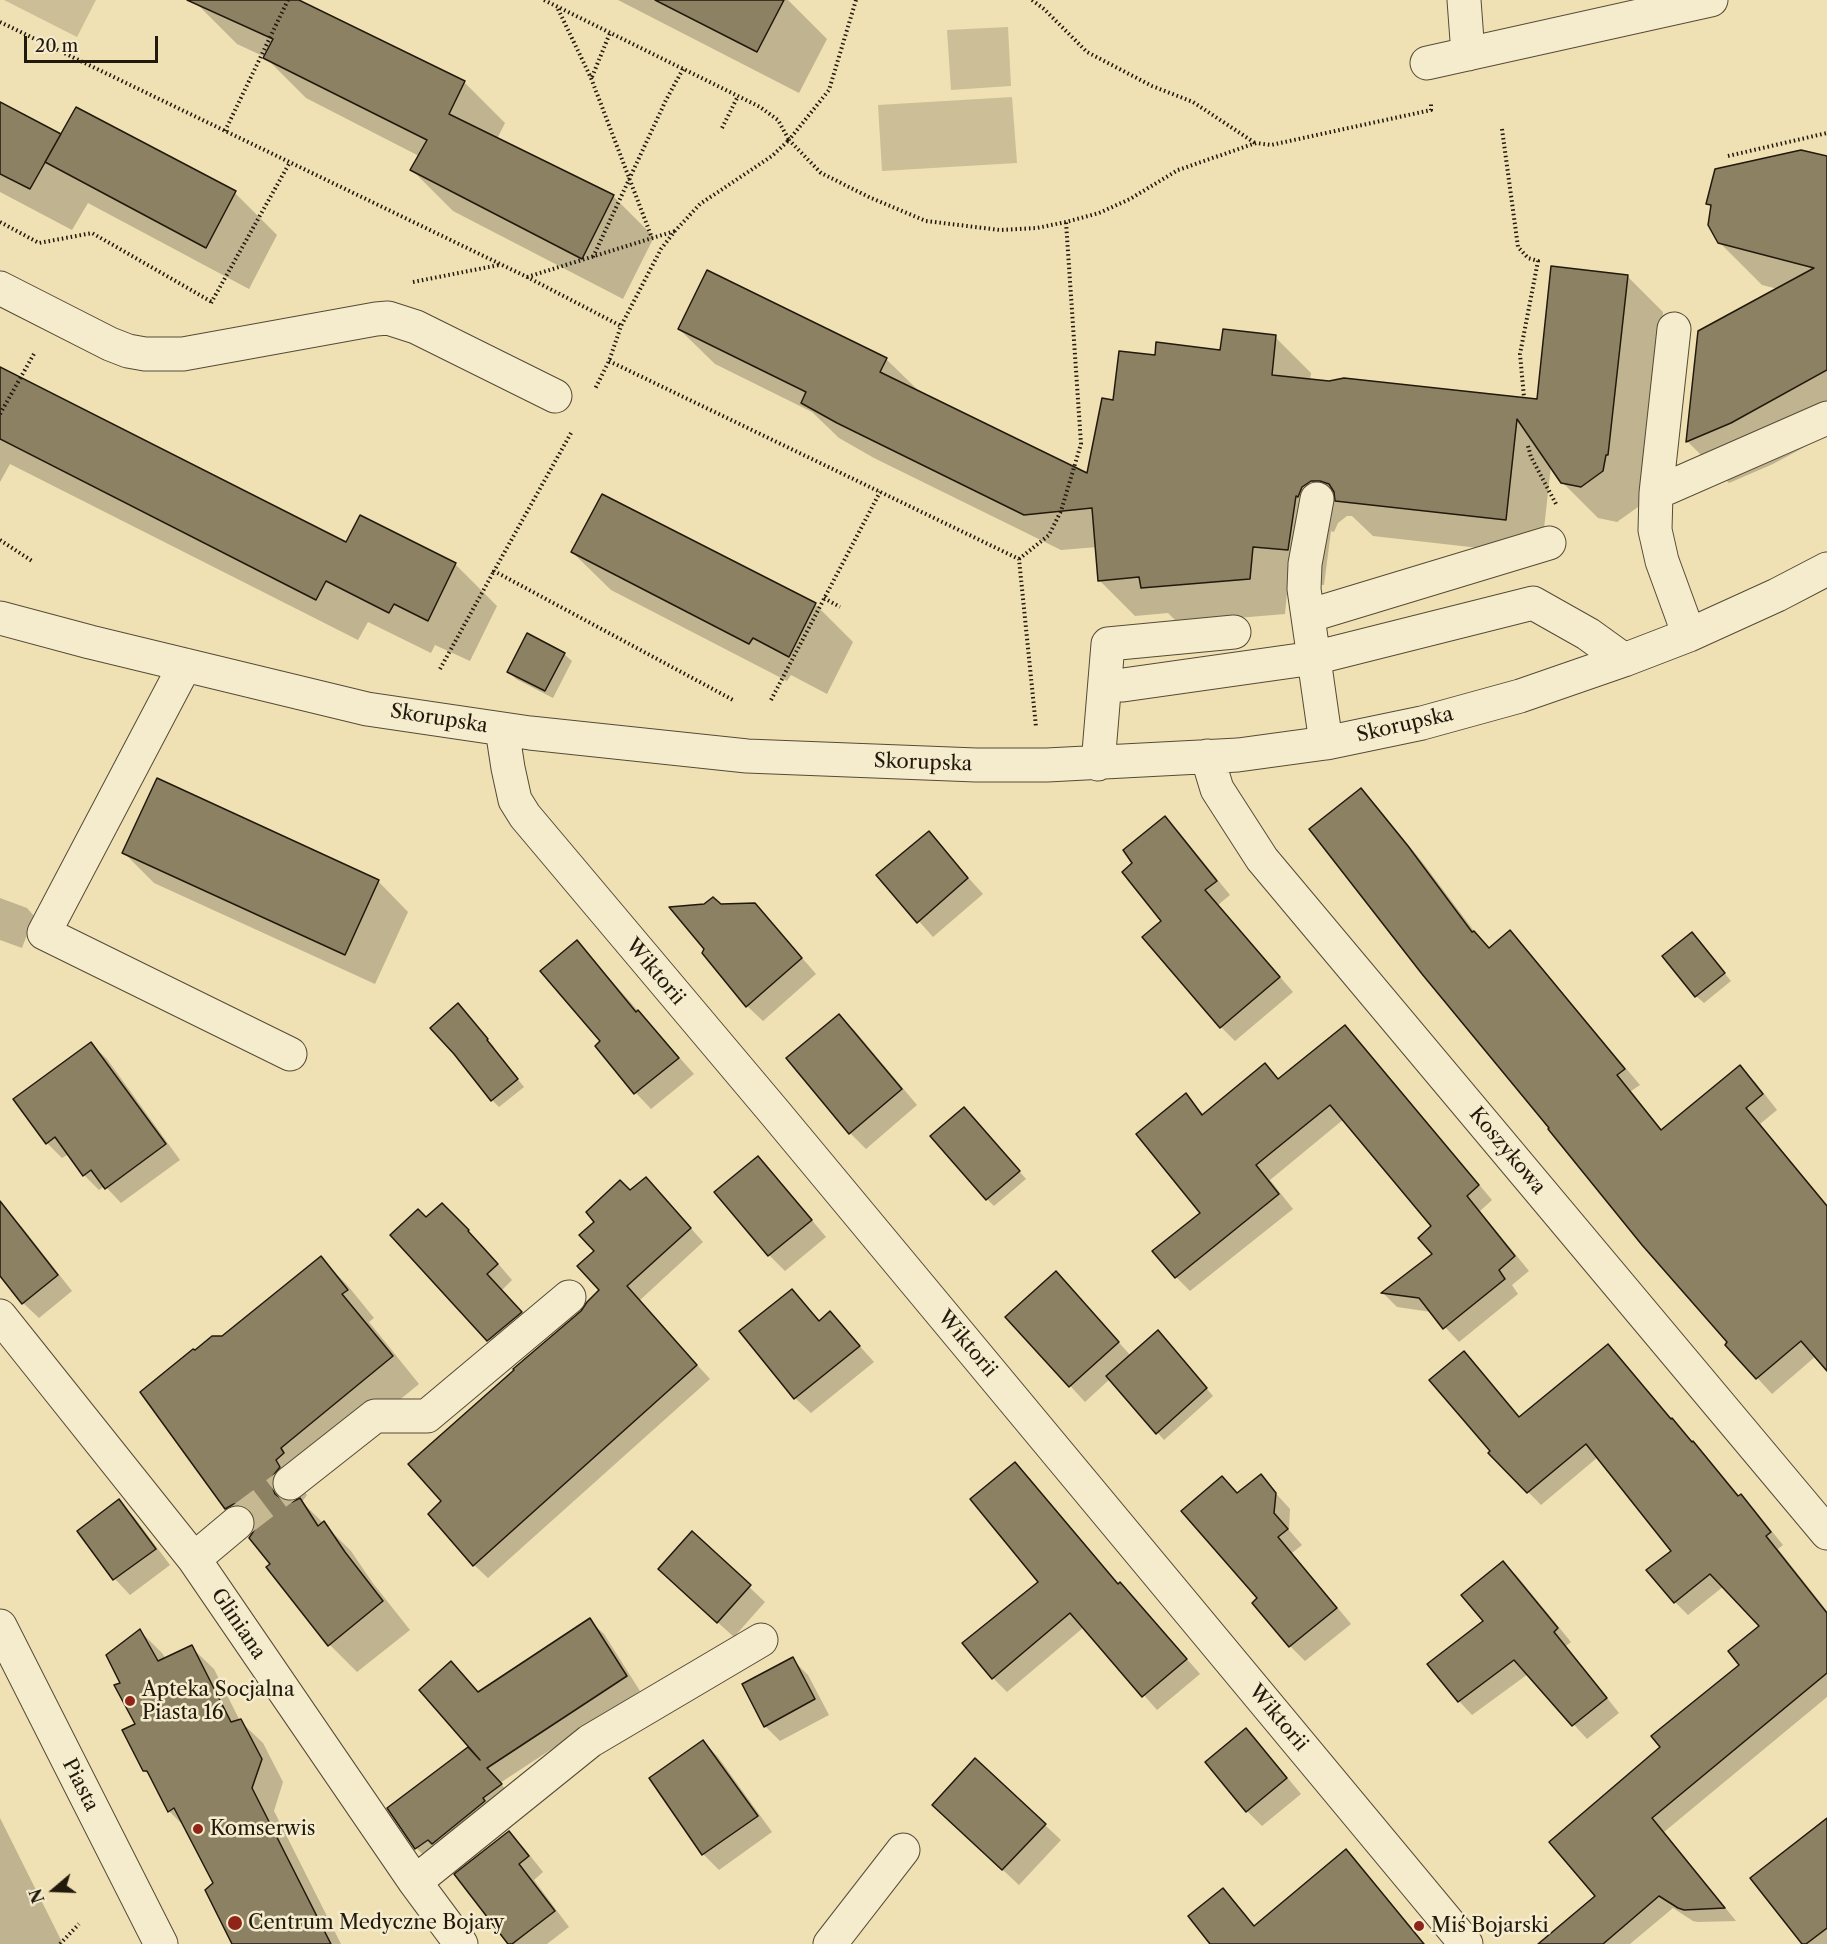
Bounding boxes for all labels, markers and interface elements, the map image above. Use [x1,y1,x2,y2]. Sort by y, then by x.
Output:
scale bar [27,24,160,62]
text: 20 m [35,35,78,57]
street label: Skorupska [388,699,490,739]
street label: Skorupska [1354,702,1456,748]
street label: Skorupska [873,749,973,777]
street label: Wiktorii [620,934,690,1010]
street label: Koszykowa [1464,1103,1550,1199]
street label: Wiktorii [932,1306,1002,1382]
street label: Gliniana [206,1584,270,1664]
place label: Apteka Socjalna Piasta 16 [142,1678,294,1725]
street label: Wiktorii [1243,1680,1313,1756]
marker: Apteka Socjalna Piasta 16 [123,1694,137,1708]
street label: Piasta [57,1755,103,1815]
place label: Komserwis [210,1817,315,1841]
marker: Komserwis [191,1822,205,1836]
north arrow [24,1860,84,1920]
text: N [25,1886,49,1906]
place label: Centrum Medyczne Bojary [248,1911,504,1935]
marker: Centrum Medyczne Bojary [226,1914,244,1932]
place label: Miś Bojarski [1431,1914,1549,1938]
marker: Miś Bojarski [1412,1919,1426,1933]

